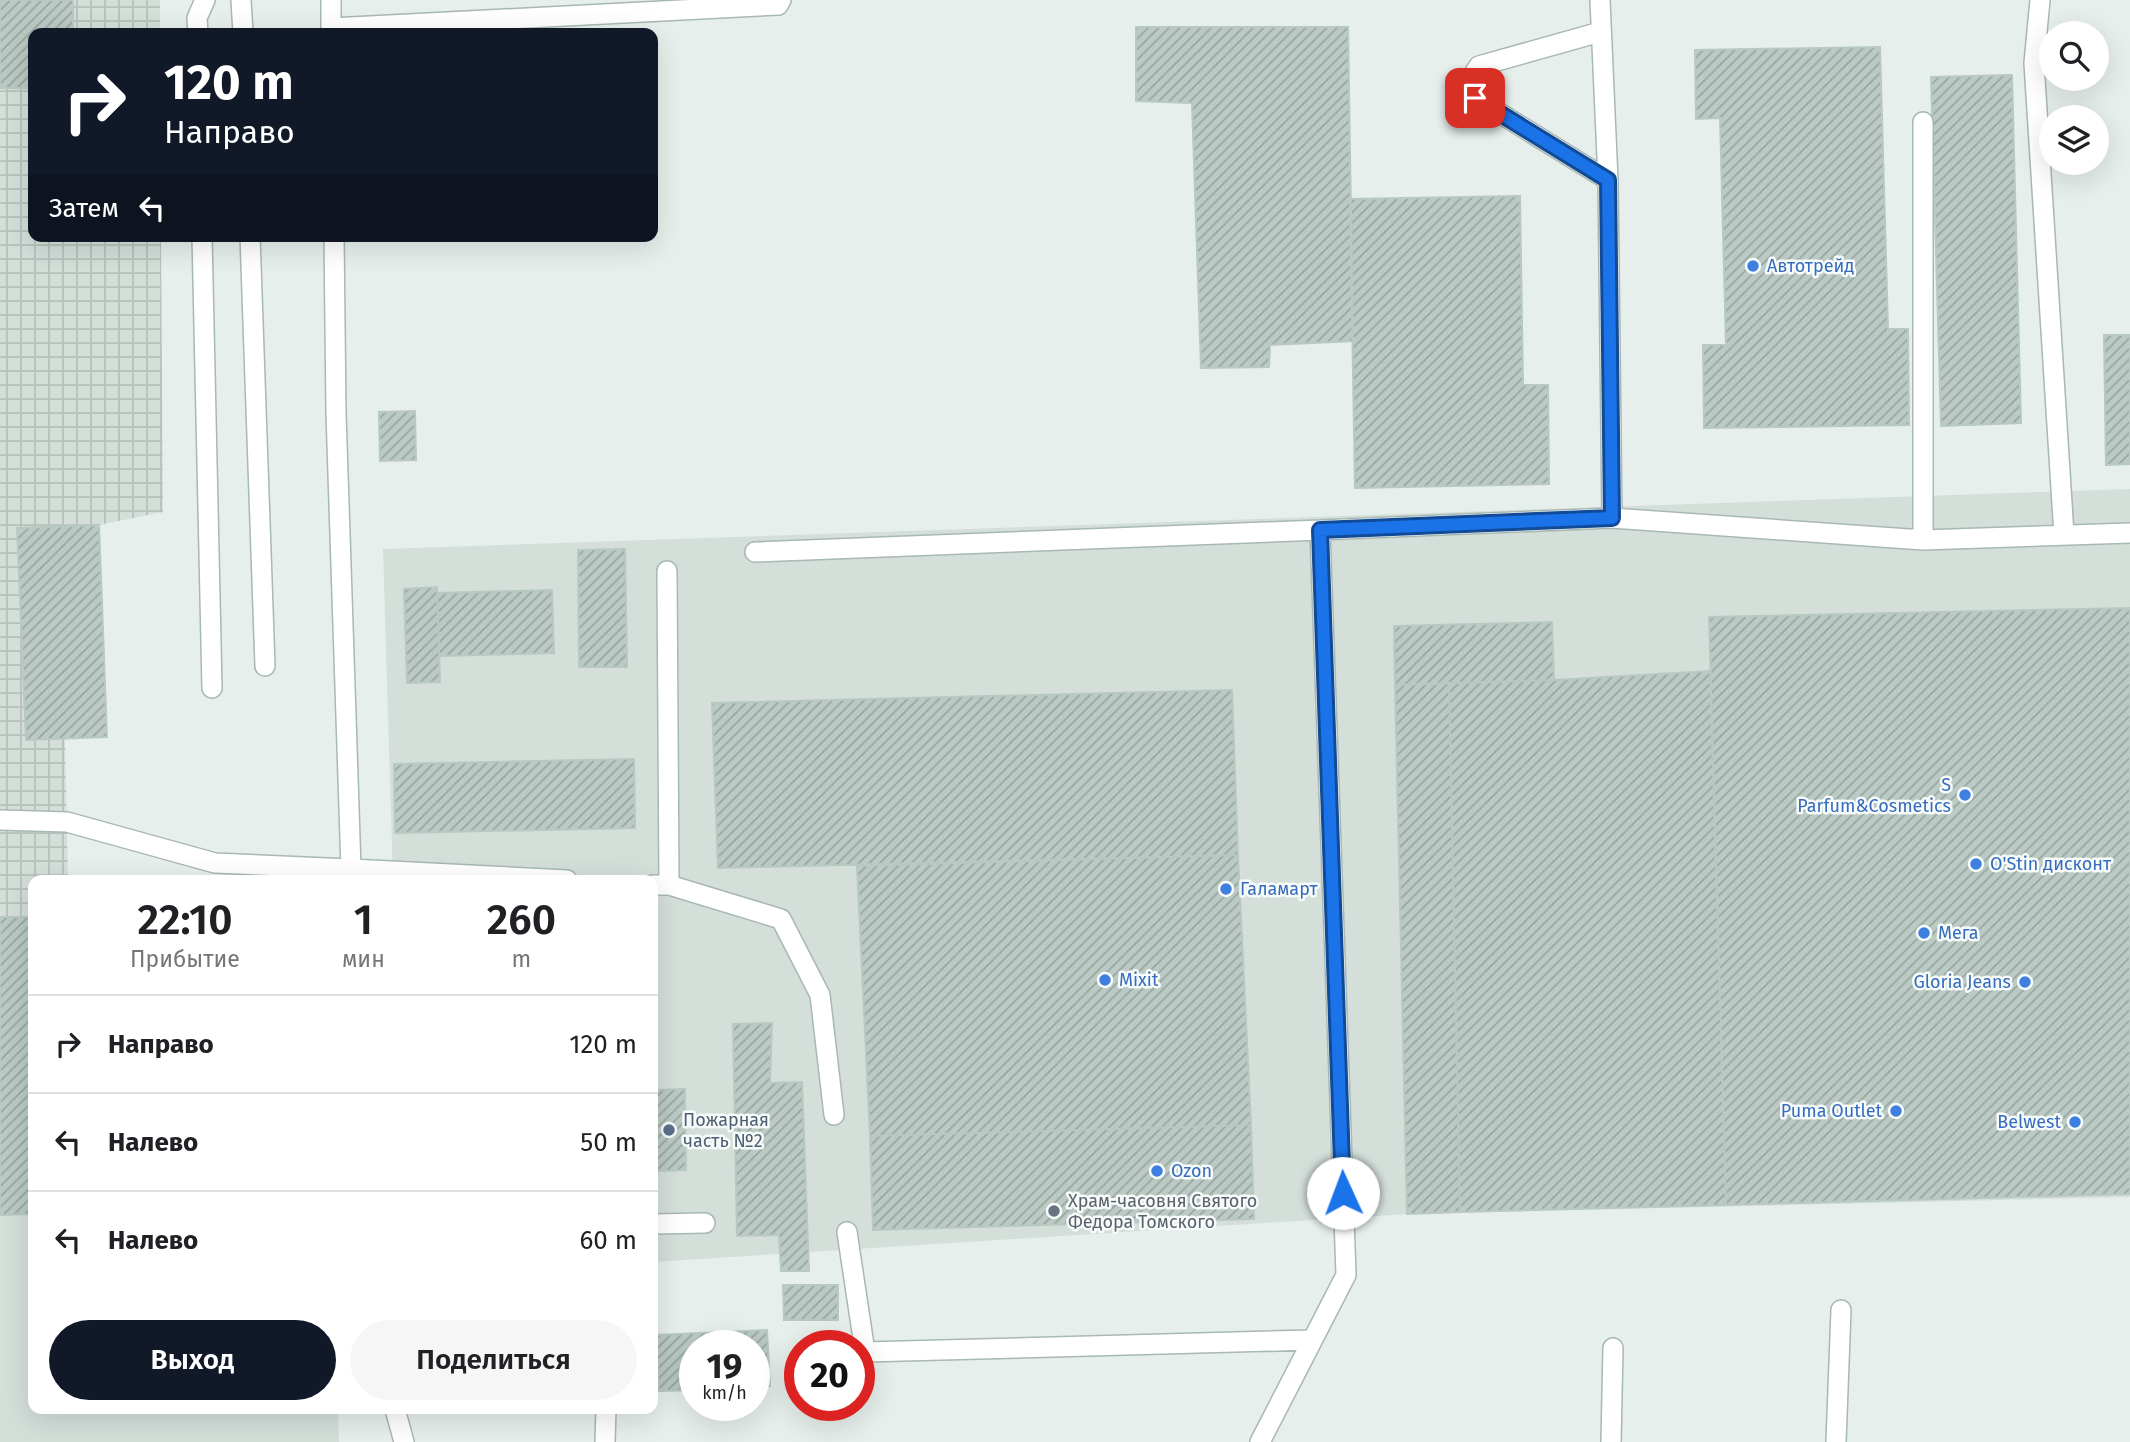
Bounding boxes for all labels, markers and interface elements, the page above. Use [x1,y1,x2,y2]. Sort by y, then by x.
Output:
map controls [2039,21,2109,175]
button: search [2039,21,2109,91]
text: 120 m [164,53,294,112]
icon: right [49,56,140,147]
pin [1445,68,1505,128]
icon: arrive [1456,79,1494,117]
button: layers [2039,105,2109,175]
text: Направо [164,113,295,151]
icon: left [133,189,171,227]
text: Затем [49,193,119,224]
place label: Автотрейд [1767,255,1854,277]
marker: Автотрейд [1745,258,1761,274]
place label: S Parfum&Cosmetics [1797,774,1951,817]
marker: S Parfum&Cosmetics [1957,787,1973,803]
place label: O'Stin дисконт [1990,853,2112,875]
marker: O'Stin дисконт [1968,856,1984,872]
place label: Галамарт [1240,878,1318,900]
marker: Галамарт [1218,881,1234,897]
text: 22:10 [137,895,233,945]
text: 1 [354,895,373,945]
text: 260 [487,895,556,945]
place label: Мега [1938,922,1979,944]
marker: Мега [1916,925,1932,941]
text: Прибытие [130,945,240,973]
text: мин [342,945,385,973]
text: m [512,945,531,973]
place label: Mixit [1119,969,1159,991]
place label: Gloria Jeans [1913,971,2011,993]
marker: Mixit [1097,972,1113,988]
marker: Gloria Jeans [2017,974,2033,990]
icon: right [49,1025,87,1063]
text: Направо [108,1029,214,1060]
text: 120 m [569,1029,637,1060]
place label: Puma Outlet [1781,1100,1882,1122]
marker: Puma Outlet [1888,1103,1904,1119]
place label: Пожарная часть №2 [683,1109,769,1152]
place label: Belwest [1997,1111,2061,1133]
marker: Belwest [2067,1114,2083,1130]
marker: Пожарная часть №2 [661,1122,677,1138]
icon: left [49,1123,87,1161]
text: Налево [108,1127,198,1158]
text: 50 m [580,1127,637,1158]
position arrow [1306,1156,1380,1230]
place label: Ozon [1171,1160,1212,1182]
marker: Ozon [1149,1163,1165,1179]
place label: Храм-часовня Святого Федора Томского [1068,1190,1257,1233]
marker: Храм-часовня Святого Федора Томского [1046,1203,1062,1219]
icon: left [49,1221,87,1259]
text: Налево [108,1225,198,1256]
text: 60 m [579,1225,637,1256]
button: Выход [49,1320,336,1400]
button: Поделиться [350,1320,637,1400]
speed limit sign: 20 [784,1330,875,1421]
text: 19 [707,1345,742,1387]
text: km/h [702,1382,747,1404]

